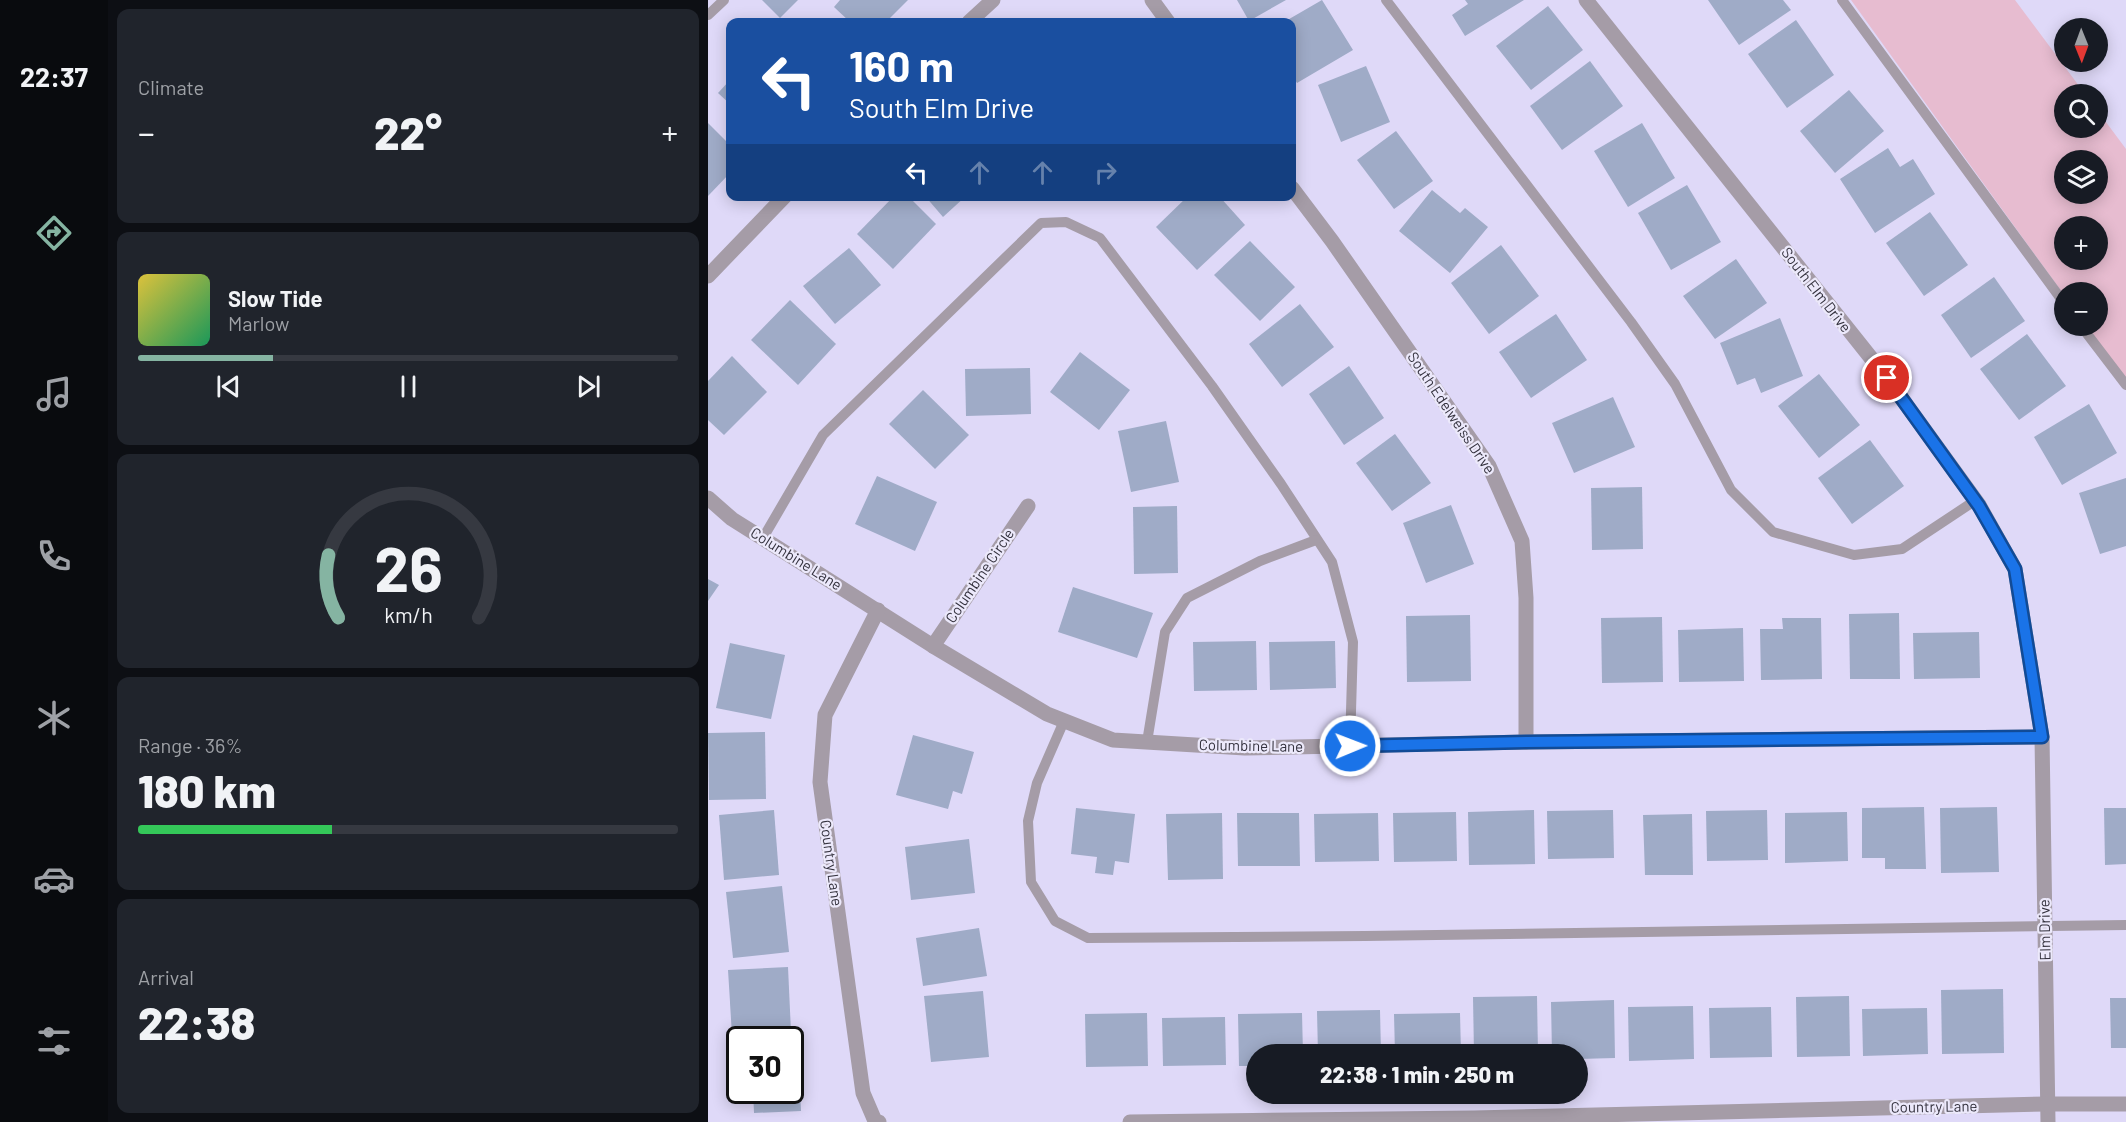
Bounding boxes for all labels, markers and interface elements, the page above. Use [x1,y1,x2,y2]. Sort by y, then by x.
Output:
north arrow [2054,18,2108,72]
map controls [2054,18,2108,336]
text: 160 m [849,40,954,90]
icon: left [750,42,828,120]
text: 22:37 [20,60,88,92]
text: Climate [138,75,204,99]
button: search [2054,84,2108,138]
text: South Elm Drive [849,91,1034,123]
text: 22° [374,105,442,159]
text: − [138,112,155,152]
text: + [661,112,678,152]
button: layers [2054,150,2108,204]
icon: left [900,156,933,189]
icon: ahead [963,156,996,189]
icon: ahead [1026,156,1059,189]
icon: right [1089,156,1122,189]
icon: directions [33,212,75,254]
button: + [2054,216,2108,270]
street label: South Elm Drive [1778,243,1856,335]
button: − [2054,282,2108,336]
text: Slow Tide [228,285,323,311]
text: Marlow [228,311,289,335]
street label: South Edelweiss Drive [1404,348,1499,477]
pin [1861,352,1912,403]
icon: arrive [1870,361,1903,394]
icon: previous [212,370,245,403]
icon: pause [392,370,425,403]
icon: next [572,370,605,403]
icon: music [33,373,75,415]
street label: Columbine Lane [748,523,846,593]
street label: Columbine Circle [941,525,1017,626]
text: 26 [374,530,442,604]
icon: phone [33,535,75,577]
text: km/h [384,602,432,627]
icon: climate [33,697,75,739]
position arrow [1318,714,1382,778]
text: Range · 36% [138,733,242,757]
street label: Columbine Lane [1199,735,1303,755]
text: 180 km [138,763,276,817]
street label: Country Lane [817,819,847,907]
icon: car [33,858,75,900]
street label: Elm Drive [2034,899,2054,961]
text: Arrival [138,965,194,989]
text: 22:38 [138,995,255,1049]
icon: filters [33,1020,75,1062]
speed limit sign: 30 [726,1026,804,1104]
text: 22:38 · 1 min · 250 m [1320,1061,1514,1087]
street label: Country Lane [1890,1096,1978,1116]

